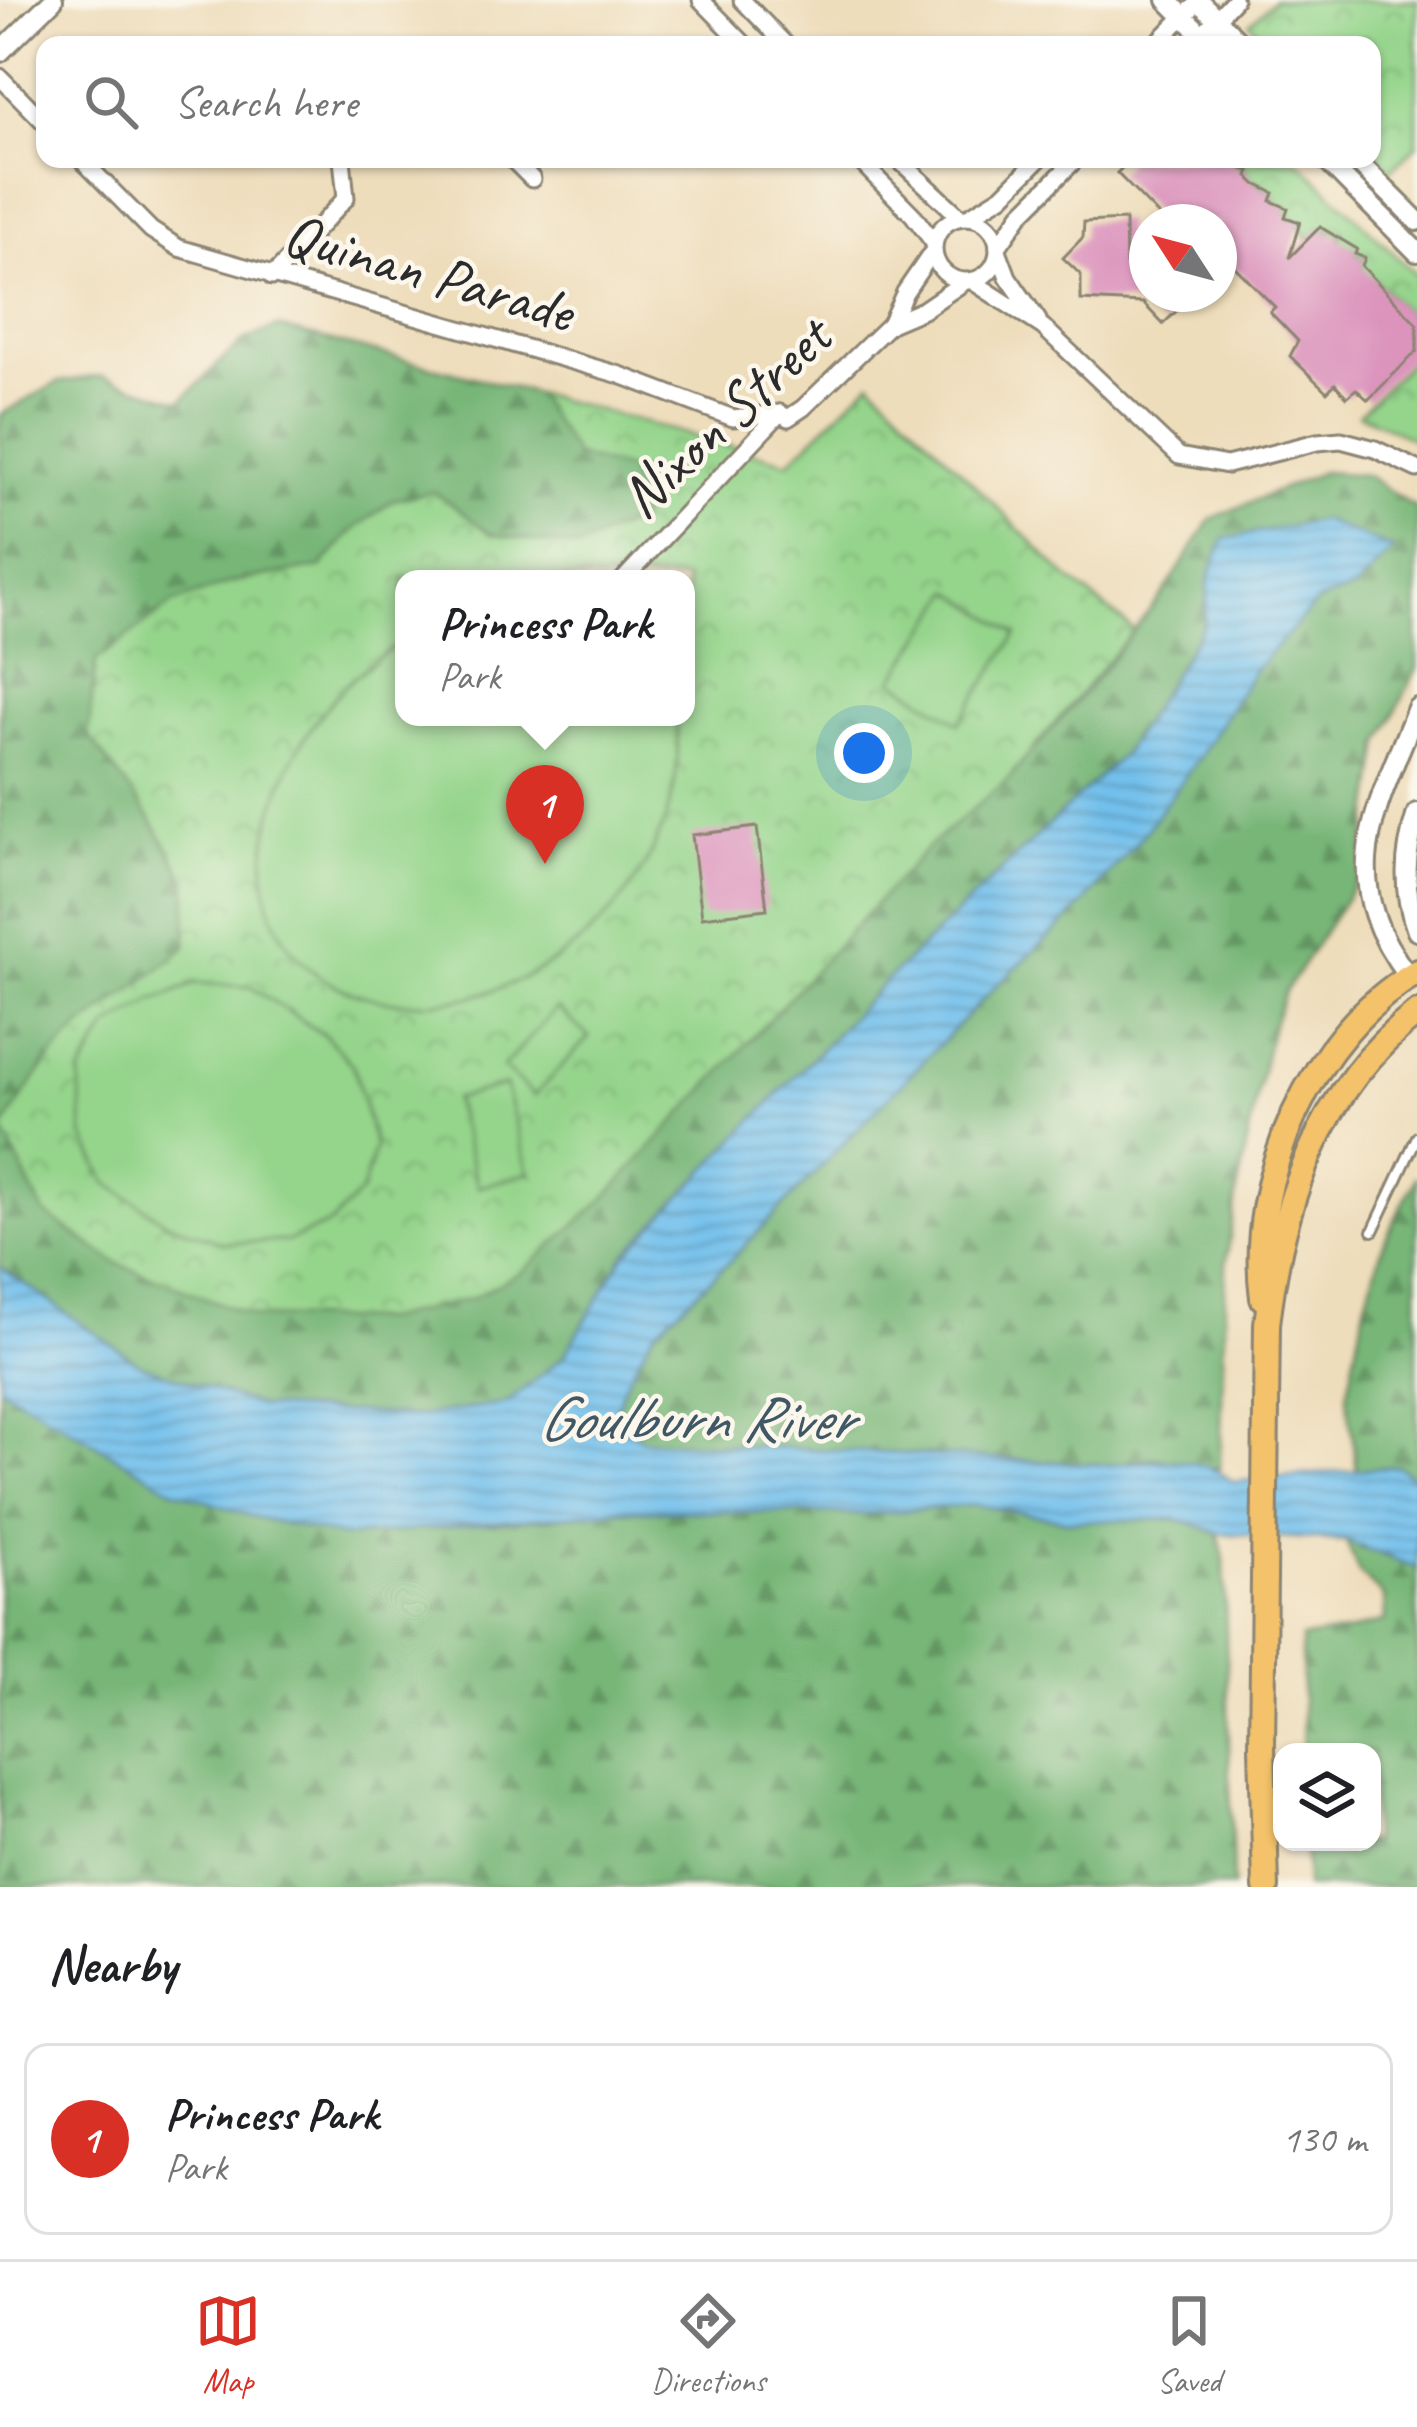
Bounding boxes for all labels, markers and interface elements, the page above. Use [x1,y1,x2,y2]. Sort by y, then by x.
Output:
search box [36,36,1381,168]
icon: search [78,69,144,135]
text: Search here [174,74,357,131]
street label: Quinan Parade [275,194,585,350]
north arrow [1129,204,1237,312]
street label: Nixon Street [603,296,850,534]
popup [395,570,695,726]
text: Princess Park [439,595,651,652]
text: Park [439,652,501,701]
your location [834,723,894,783]
pin: 1 [506,765,584,864]
water label: Goulburn River [538,1379,861,1458]
map controls [1273,1743,1381,1851]
button: layers [1273,1743,1381,1851]
text: Nearby [48,1933,176,1997]
text: Princess Park [165,2086,378,2143]
text: 1 [81,2115,99,2164]
text: 130 m [1282,2115,1366,2164]
text: Park [165,2143,227,2192]
tab: Map [195,2288,261,2402]
tab: Directions [651,2288,766,2402]
tab: Saved [1156,2288,1222,2402]

